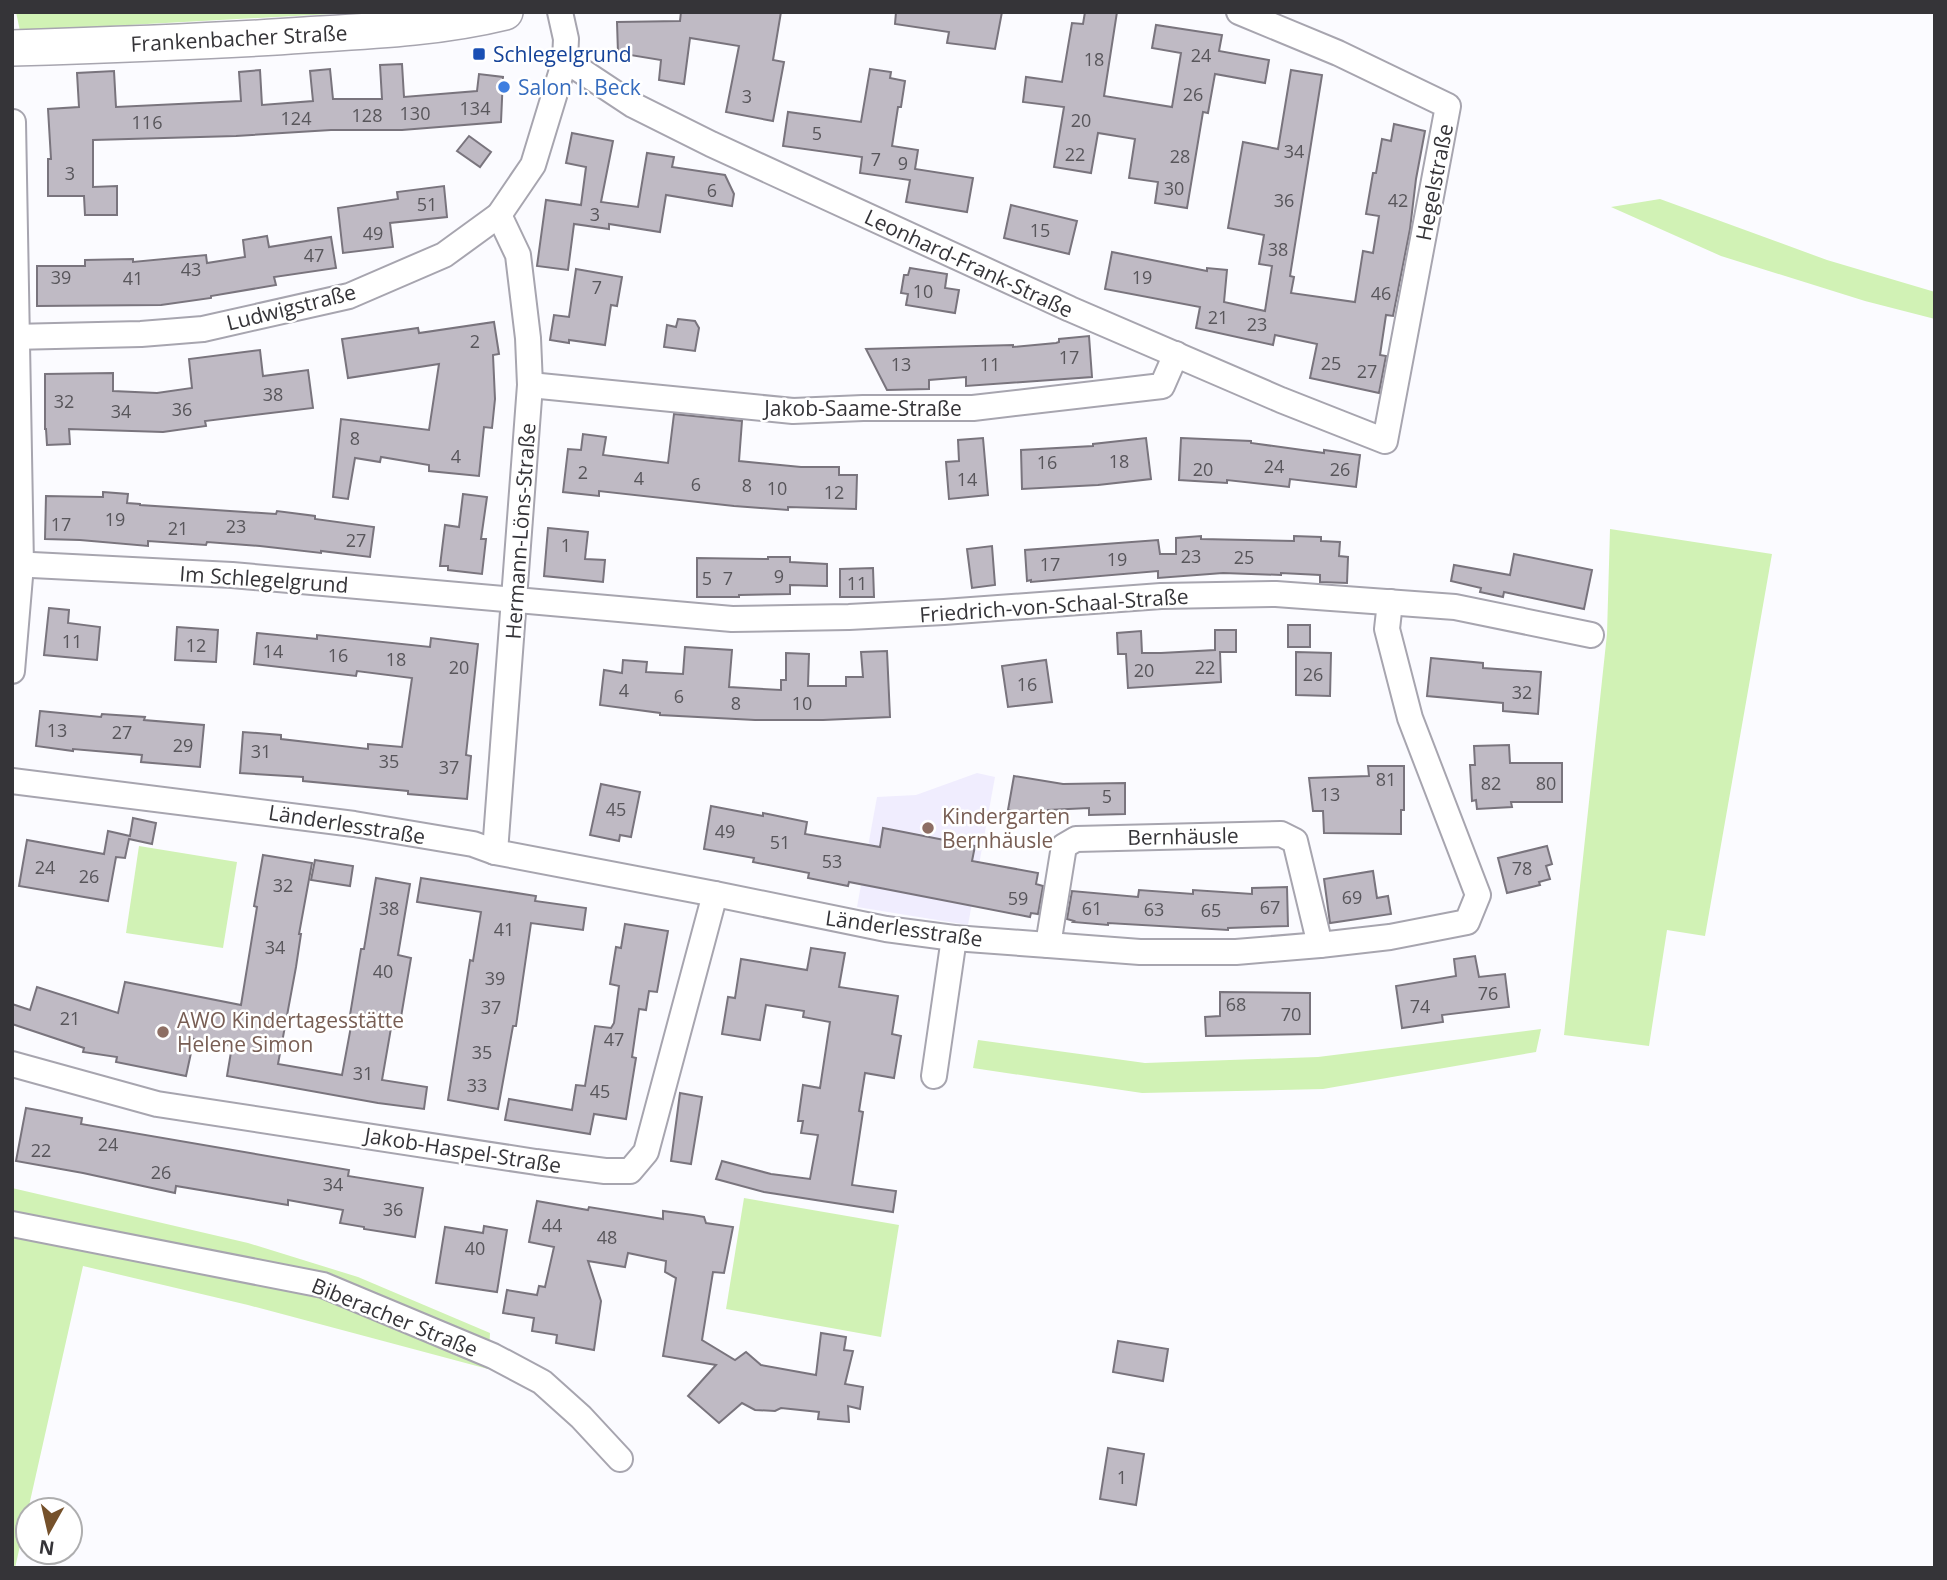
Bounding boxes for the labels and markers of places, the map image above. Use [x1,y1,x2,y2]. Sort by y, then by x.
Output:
place label: Schlegelgrund [493,40,632,68]
marker: Schlegelgrund [471,46,487,62]
place label: Salon I. Beck [518,73,641,101]
marker: Salon I. Beck [496,79,512,95]
place label: Kindergarten Bernhäusle [942,802,1070,854]
marker: Kindergarten Bernhäusle [920,820,936,836]
place label: AWO Kindertagesstätte Helene Simon [177,1006,404,1058]
marker: AWO Kindertagesstätte Helene Simon [155,1024,171,1040]

